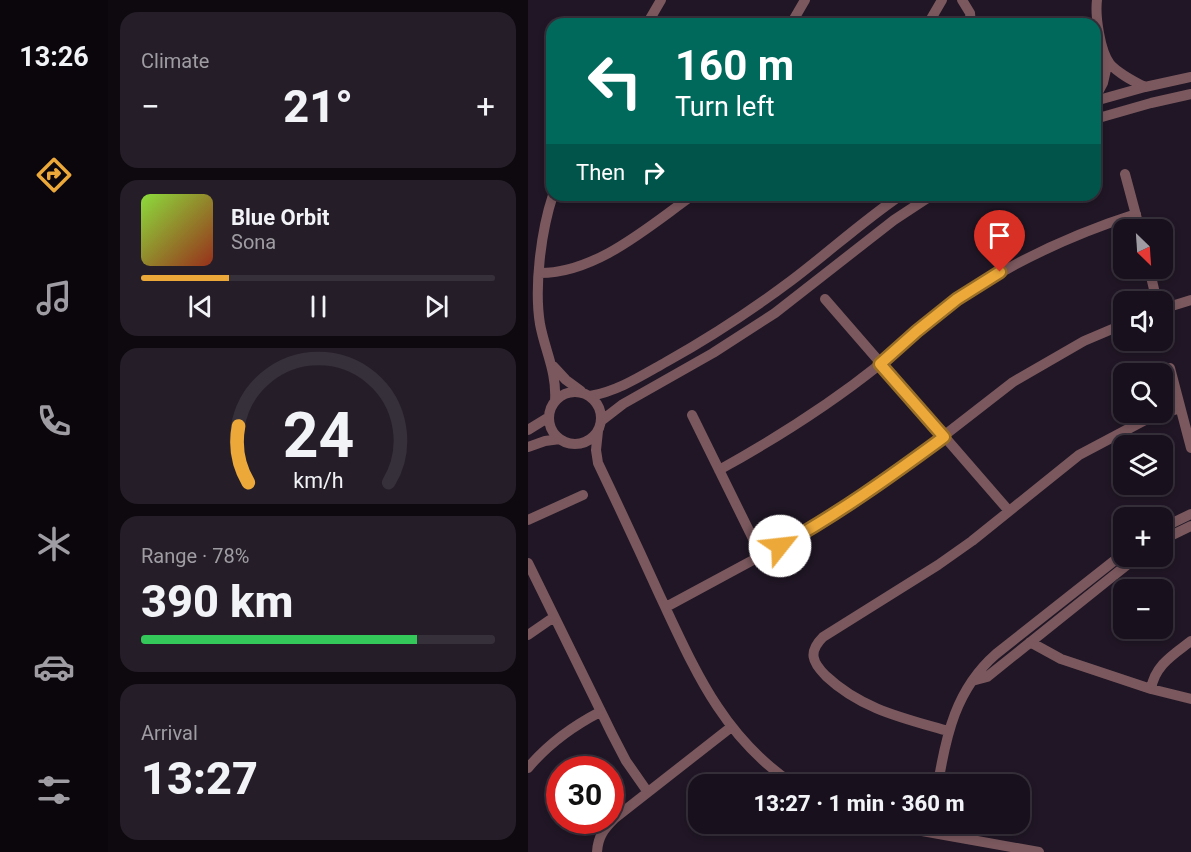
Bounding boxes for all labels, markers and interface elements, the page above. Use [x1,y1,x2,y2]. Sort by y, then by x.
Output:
text: 13:26 [19,41,89,73]
text: 160 m [675,41,794,90]
icon: left [576,42,654,120]
text: Climate [141,49,209,73]
text: 21° [283,80,353,133]
text: − [141,87,160,126]
text: + [476,87,495,126]
text: Turn left [675,91,775,123]
icon: directions [33,154,75,196]
icon: right [637,156,670,189]
text: Then [576,160,625,185]
text: Blue Orbit [231,205,329,230]
pin [974,210,1025,272]
icon: arrive [983,219,1016,252]
north arrow [1113,219,1173,279]
map controls [1113,219,1173,639]
text: Sona [231,230,276,254]
icon: music [33,277,75,319]
icon: previous [184,290,217,323]
icon: pause [302,290,335,323]
icon: next [420,290,453,323]
button: sound [1113,291,1173,351]
button: search [1113,363,1173,423]
text: 24 [282,399,354,472]
icon: phone [33,400,75,442]
button: layers [1113,435,1173,495]
text: km/h [293,468,343,493]
button: + [1113,507,1173,567]
position arrow [748,514,812,578]
icon: climate [33,523,75,565]
text: Range · 78% [141,544,249,568]
text: 390 km [141,575,293,628]
button: − [1113,579,1173,639]
icon: car [33,646,75,688]
text: Arrival [141,721,198,745]
text: 13:27 [141,752,258,805]
speed limit sign: 30 [546,756,624,834]
icon: filters [33,769,75,811]
text: 13:27 · 1 min · 360 m [754,791,964,816]

